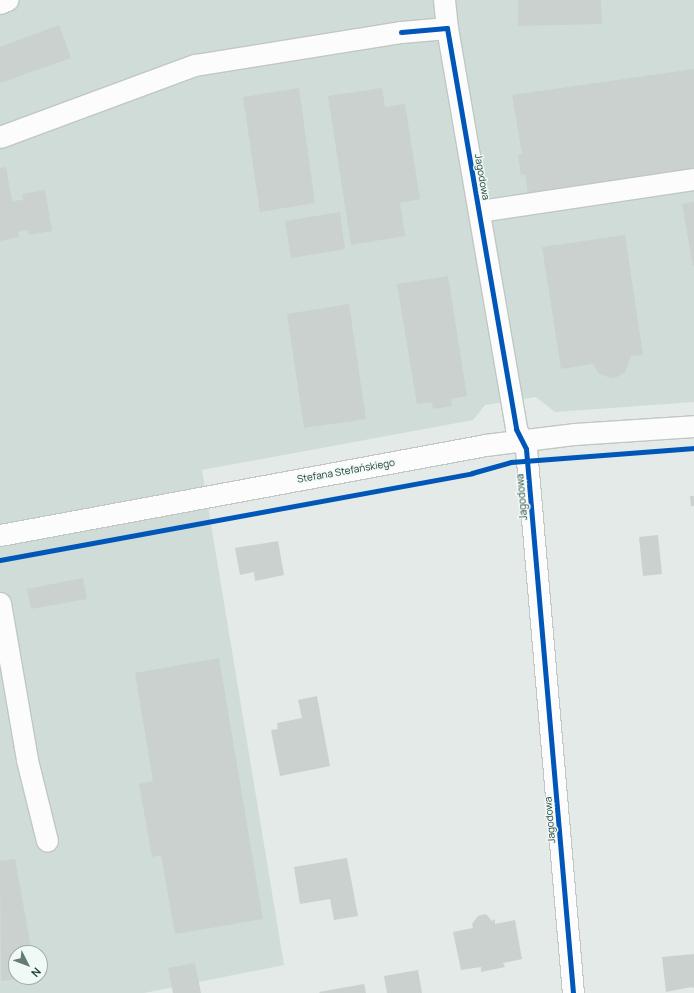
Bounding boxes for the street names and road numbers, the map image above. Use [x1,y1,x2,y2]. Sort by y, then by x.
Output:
street label: Jagodowa [472,153,492,201]
street label: Stefana Stefańskiego [296,456,396,486]
street label: Jagodowa [514,473,530,521]
street label: Jagodowa [542,796,558,844]

